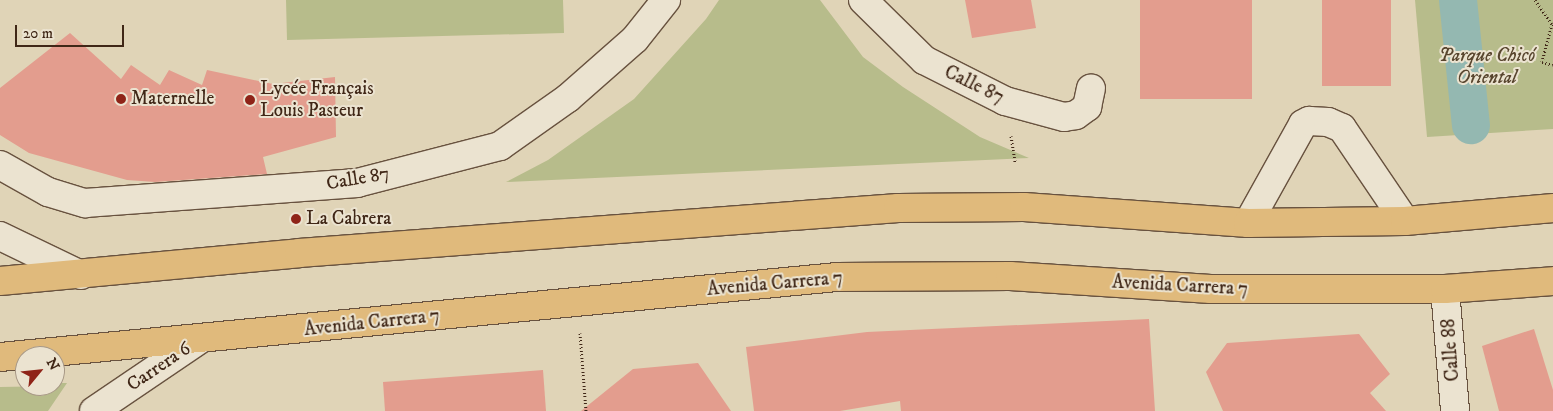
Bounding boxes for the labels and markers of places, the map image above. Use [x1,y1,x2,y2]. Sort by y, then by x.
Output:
place label: Lycée Français Louis Pasteur [260,78,374,122]
place label: Maternelle [131,88,214,110]
marker: Maternelle [115,93,127,105]
marker: Lycée Français Louis Pasteur [244,94,256,106]
place label: La Cabrera [306,208,391,230]
marker: La Cabrera [290,213,302,225]

